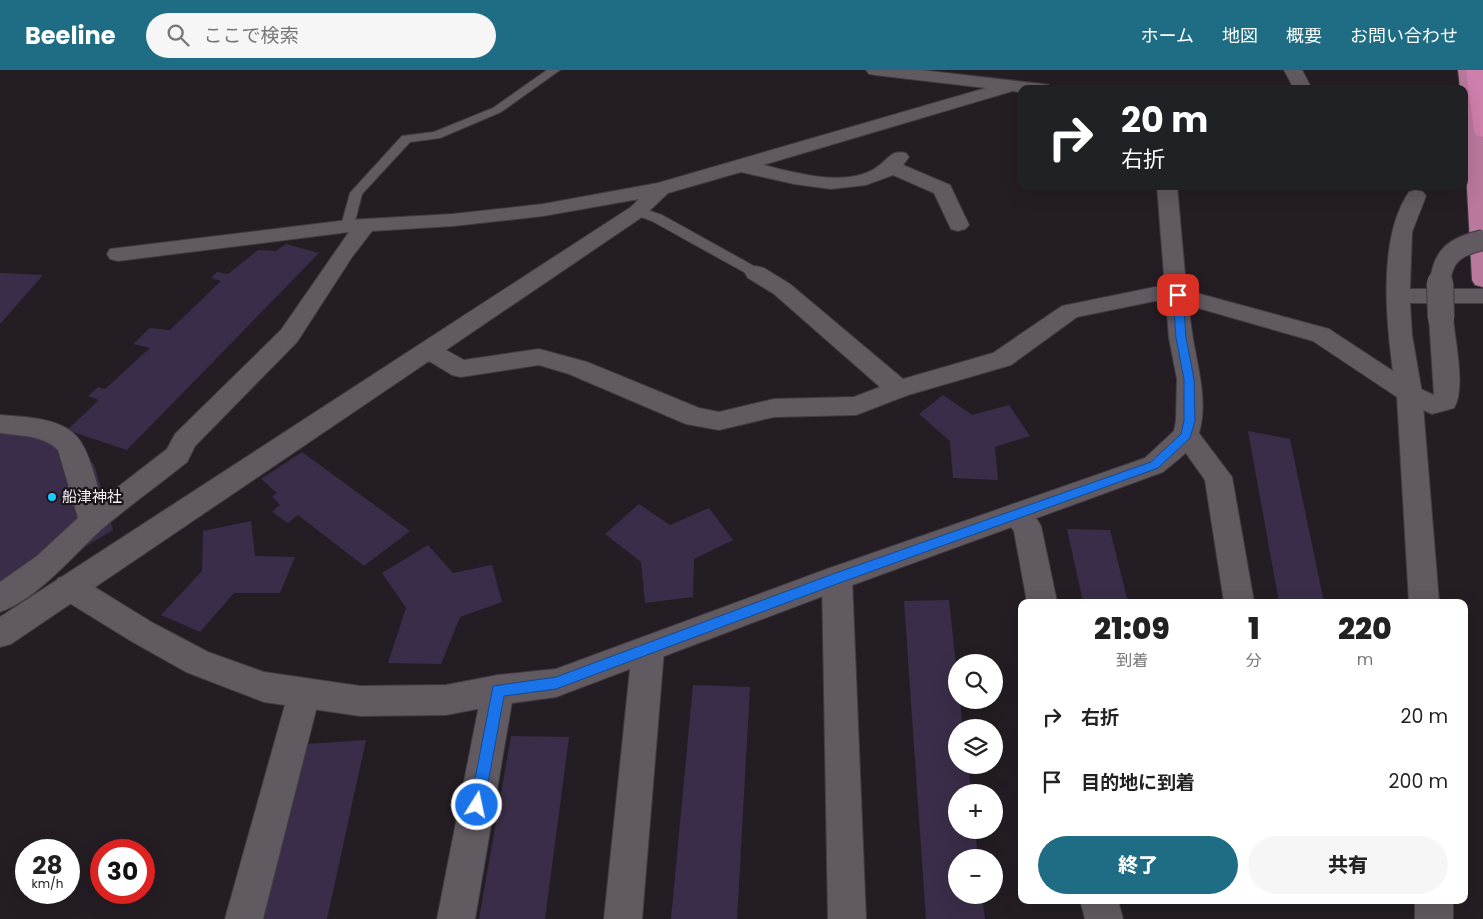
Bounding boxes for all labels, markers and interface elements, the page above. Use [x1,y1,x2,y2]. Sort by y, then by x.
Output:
search box [146,13,496,58]
text: Beeline [25,19,116,52]
icon: search [164,21,192,49]
text: ここで検索 [204,22,299,49]
text: ホーム [1141,23,1194,48]
text: 地図 [1222,23,1258,48]
text: 概要 [1286,23,1322,48]
text: お問い合わせ [1350,23,1458,48]
text: 20 m [1121,95,1208,144]
icon: right [1038,105,1103,170]
text: 右折 [1121,144,1165,175]
pin [1157,274,1199,316]
icon: arrive [1164,281,1192,309]
place label: 船津神社 [62,486,122,507]
marker: 船津神社 [46,491,58,503]
text: 21:09 [1094,607,1170,650]
text: 1 [1248,607,1260,650]
text: 220 [1338,607,1392,650]
text: m [1357,648,1373,671]
text: 到着 [1116,649,1148,672]
text: 分 [1246,649,1262,672]
map controls [948,654,1003,904]
button: search [948,654,1003,709]
icon: right [1038,703,1066,731]
text: 20 m [1400,703,1448,730]
text: 右折 [1081,704,1119,731]
button: layers [948,719,1003,774]
icon: arrive [1038,768,1066,796]
text: 200 m [1389,768,1448,795]
text: 目的地に到着 [1081,769,1195,796]
position arrow [450,778,502,830]
button: + [948,784,1003,839]
button: 終了 [1038,836,1238,894]
button: 共有 [1248,836,1448,894]
speed limit sign: 30 [90,839,155,904]
text: 28 [32,848,63,883]
button: − [948,849,1003,904]
text: km/h [32,875,63,892]

